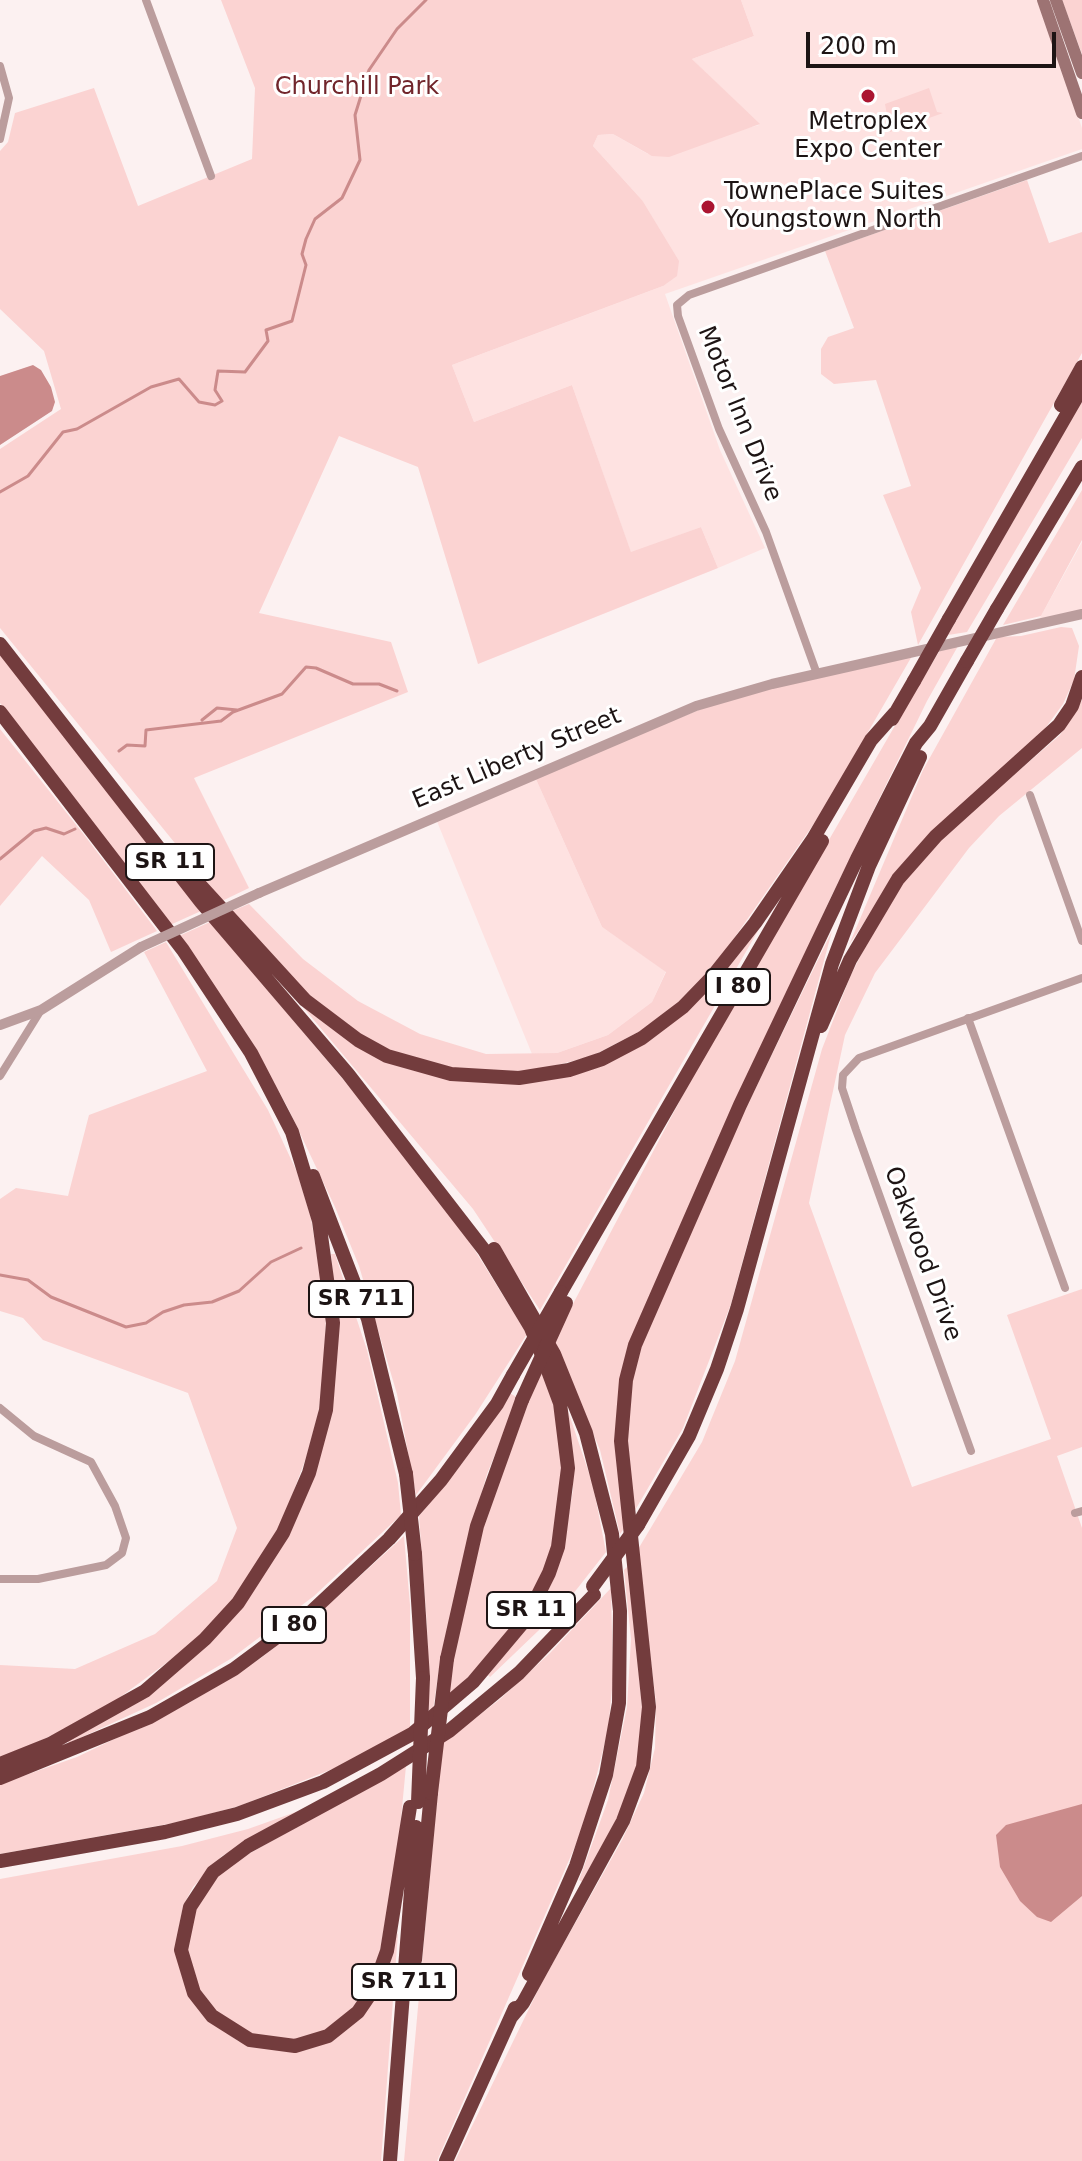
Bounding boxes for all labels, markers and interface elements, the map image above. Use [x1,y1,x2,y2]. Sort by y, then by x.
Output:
scale bar [810,16,1060,66]
text: 200 m [820,32,897,60]
park label: Churchill Park [275,74,439,102]
marker: Metroplex Expo Center [859,87,877,105]
place label: Metroplex Expo Center [794,109,942,165]
place label: TownePlace Suites Youngstown North [724,179,944,235]
marker: TownePlace Suites Youngstown North [699,198,717,216]
street label: Motor Inn Drive [691,322,787,506]
street label: East Liberty Street [409,702,625,816]
road number: SR 11 [126,844,214,880]
road number: I 80 [706,969,770,1005]
street label: Oakwood Drive [877,1163,967,1345]
road number: SR 711 [309,1281,413,1317]
road number: SR 11 [487,1592,575,1628]
road number: I 80 [262,1607,326,1643]
road number: SR 711 [352,1964,456,2000]

